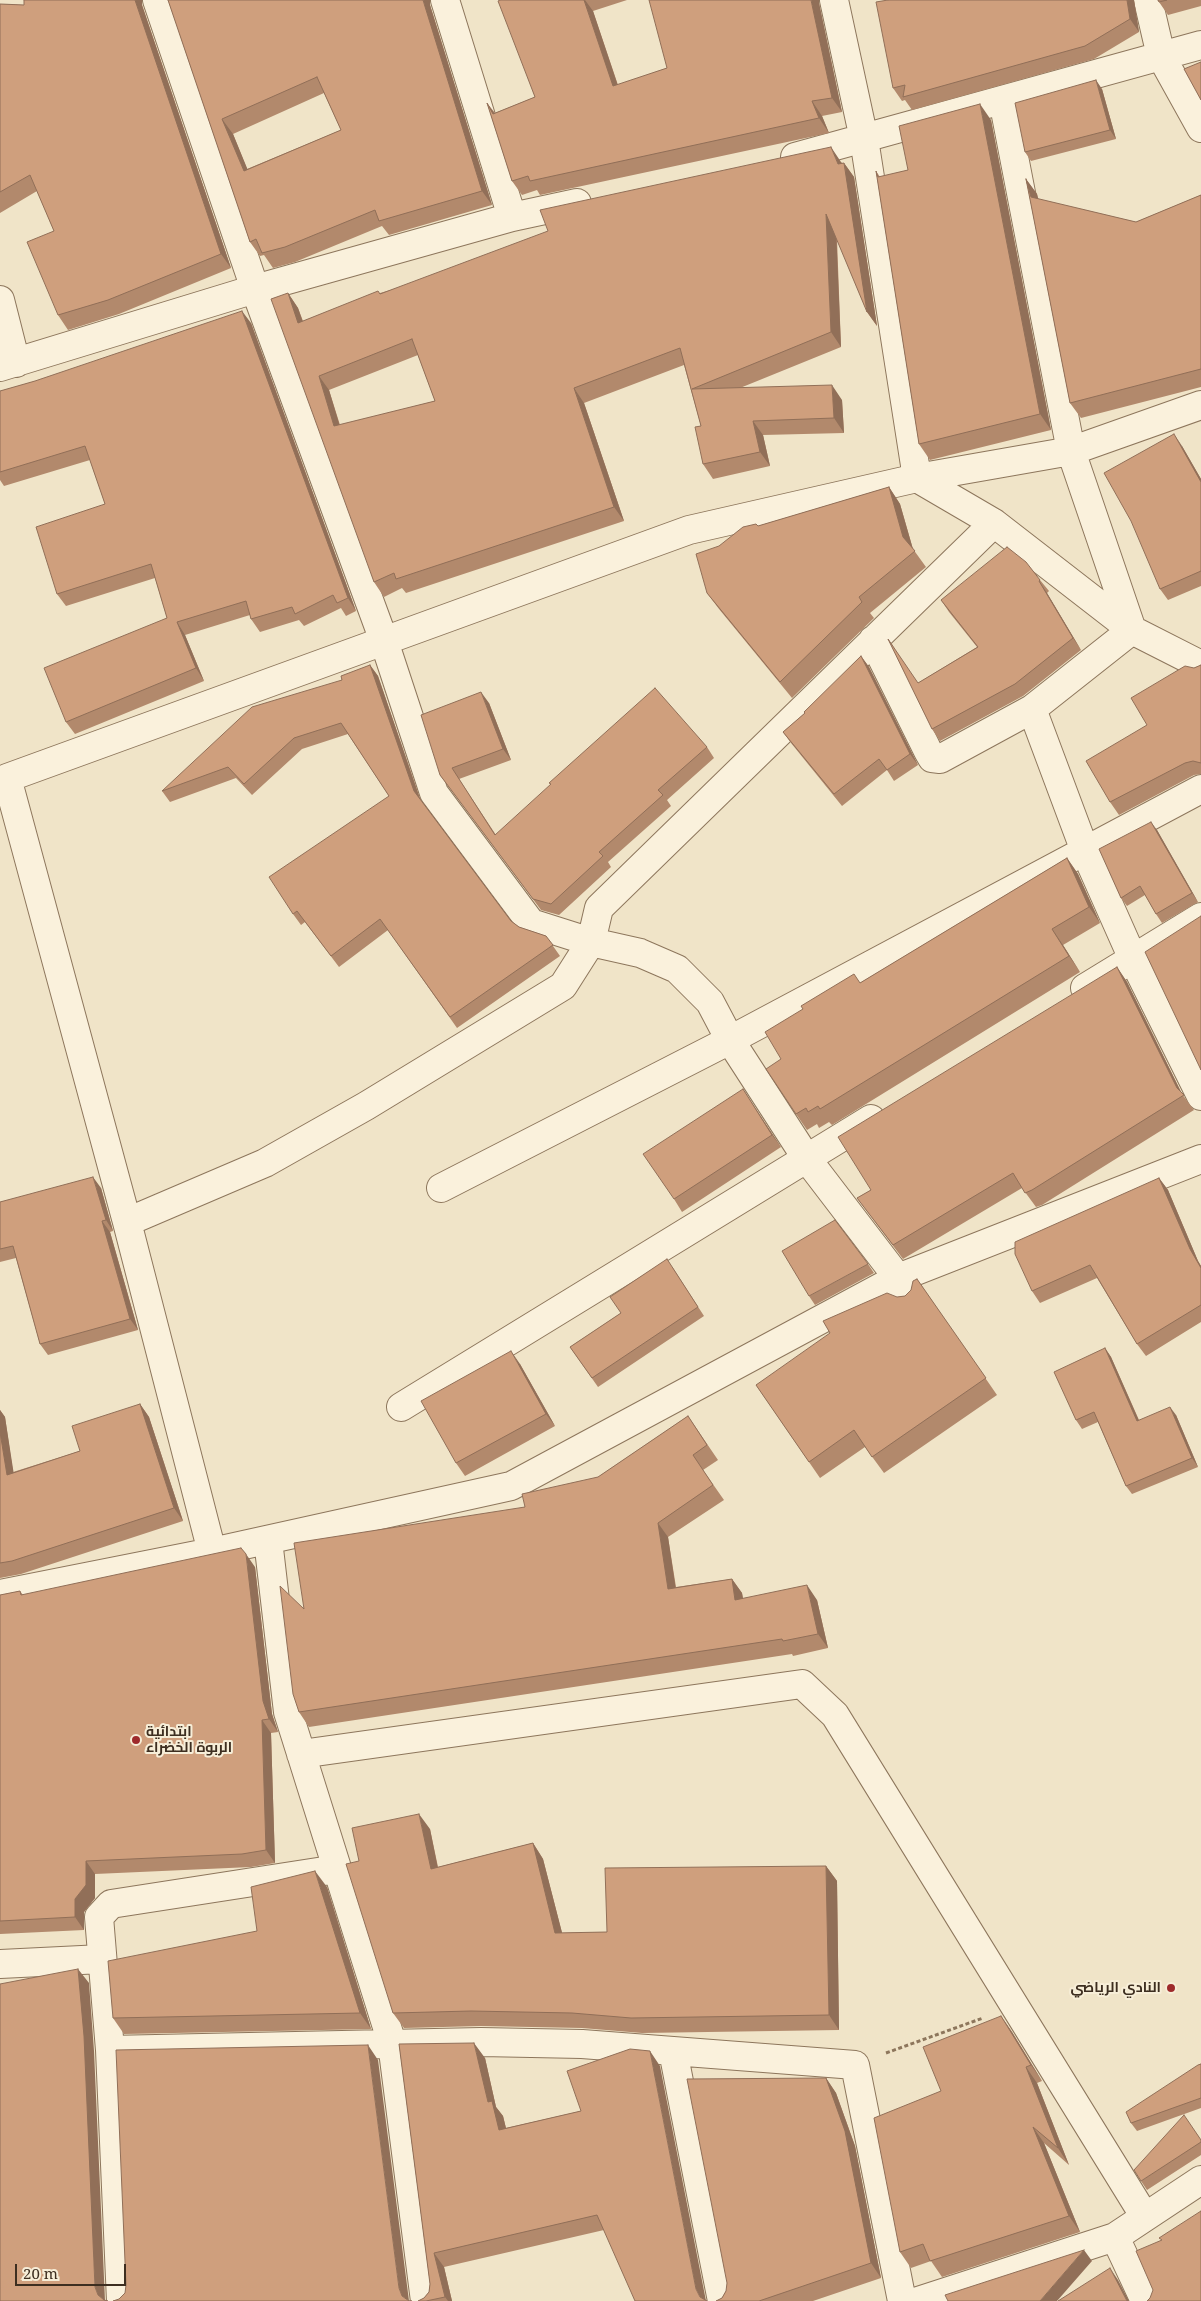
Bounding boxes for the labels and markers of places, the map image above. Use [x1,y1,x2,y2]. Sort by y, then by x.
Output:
place label: ابتدائية الربوة الخضراء [146,1724,232,1756]
marker: ابتدائية الربوة الخضراء [130,1734,142,1746]
place label: النادي الرياضي [1071,1980,1161,1996]
marker: النادي الرياضي [1165,1982,1177,1994]

